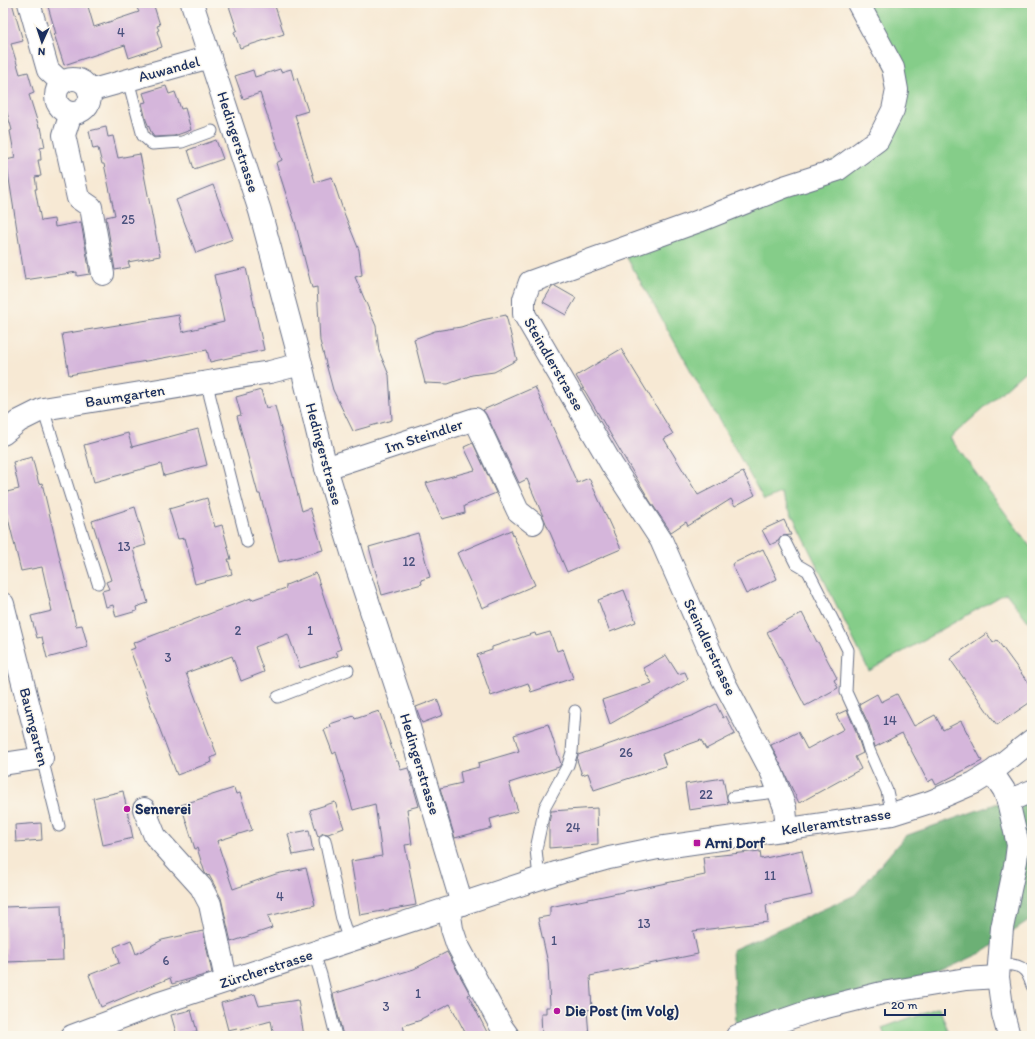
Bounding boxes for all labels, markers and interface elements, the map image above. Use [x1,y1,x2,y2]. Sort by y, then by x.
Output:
north arrow [22,22,62,62]
house number: 4 [117,25,125,40]
text: N [37,45,46,58]
street label: Auwandel [136,52,202,86]
street label: Hedingerstrasse [213,89,263,195]
house number: 25 [121,212,135,227]
street label: Steindlerstrasse [520,314,588,414]
street label: Baumgarten [84,381,166,411]
street label: Hedingerstrasse [302,401,346,507]
street label: Im Steindler [383,415,465,457]
house number: 13 [117,539,131,554]
house number: 12 [403,554,416,569]
street label: Steindlerstrasse [680,596,740,698]
house number: 2 [235,623,242,638]
house number: 1 [307,623,313,638]
house number: 3 [164,650,172,665]
street label: Baumgarten [16,686,52,768]
street label: Hedingerstrasse [396,711,444,817]
house number: 14 [883,713,897,728]
house number: 26 [619,745,633,760]
house number: 22 [699,787,713,802]
place label: Sennerei [135,800,191,818]
marker: Sennerei [122,804,132,814]
street label: Kelleramtstrasse [780,804,892,840]
house number: 24 [566,820,581,835]
place label: Arni Dorf [704,834,765,852]
marker: Arni Dorf [692,838,702,848]
house number: 11 [764,868,776,883]
house number: 4 [276,889,284,904]
house number: 13 [637,916,651,931]
house number: 1 [551,933,557,948]
street label: Zürcherstrasse [217,945,315,993]
house number: 6 [163,953,170,968]
house number: 1 [415,986,421,1001]
scale bar [885,991,945,1017]
text: 20 m [891,998,918,1012]
house number: 3 [382,999,390,1014]
place label: Die Post (im Volg) [565,1002,679,1021]
marker: Die Post (im Volg) [552,1006,562,1016]

